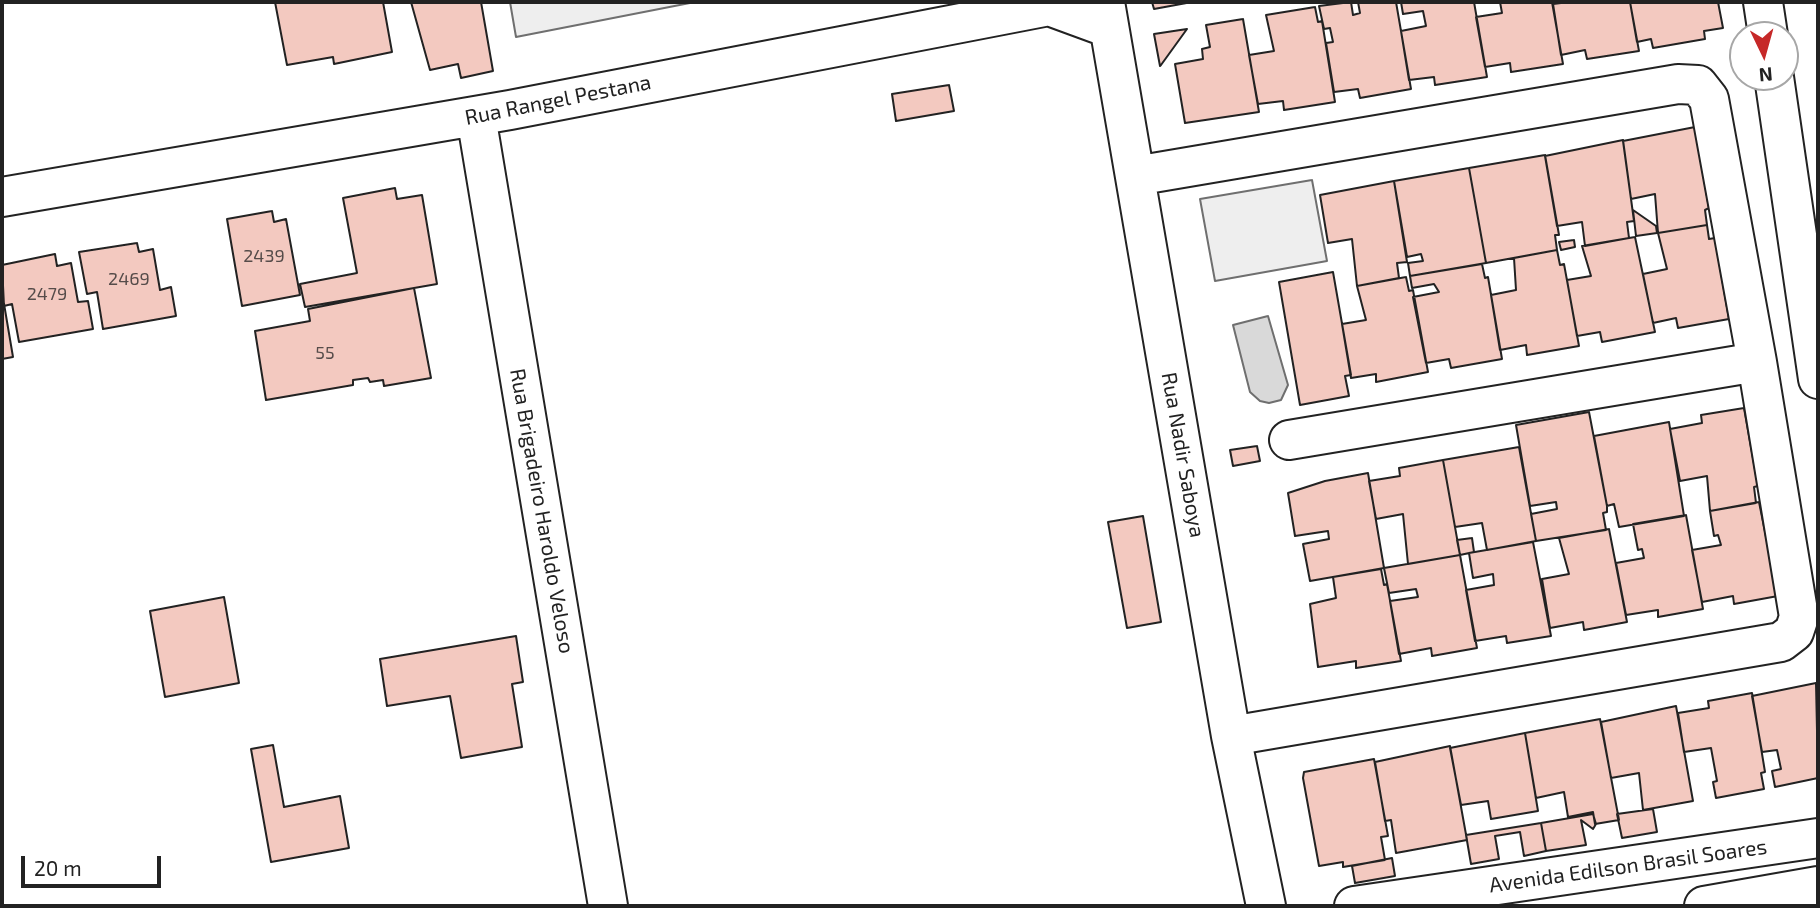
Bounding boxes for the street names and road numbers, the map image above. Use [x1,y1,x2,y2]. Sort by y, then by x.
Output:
street label: Rua Rangel Pestana [463,70,653,130]
street label: Rua Brigadeiro Haroldo Veloso [505,367,579,655]
street label: Rua Nadir Saboya [1156,370,1210,540]
street label: Avenida Edilson Brasil Soares [1487,834,1769,898]

